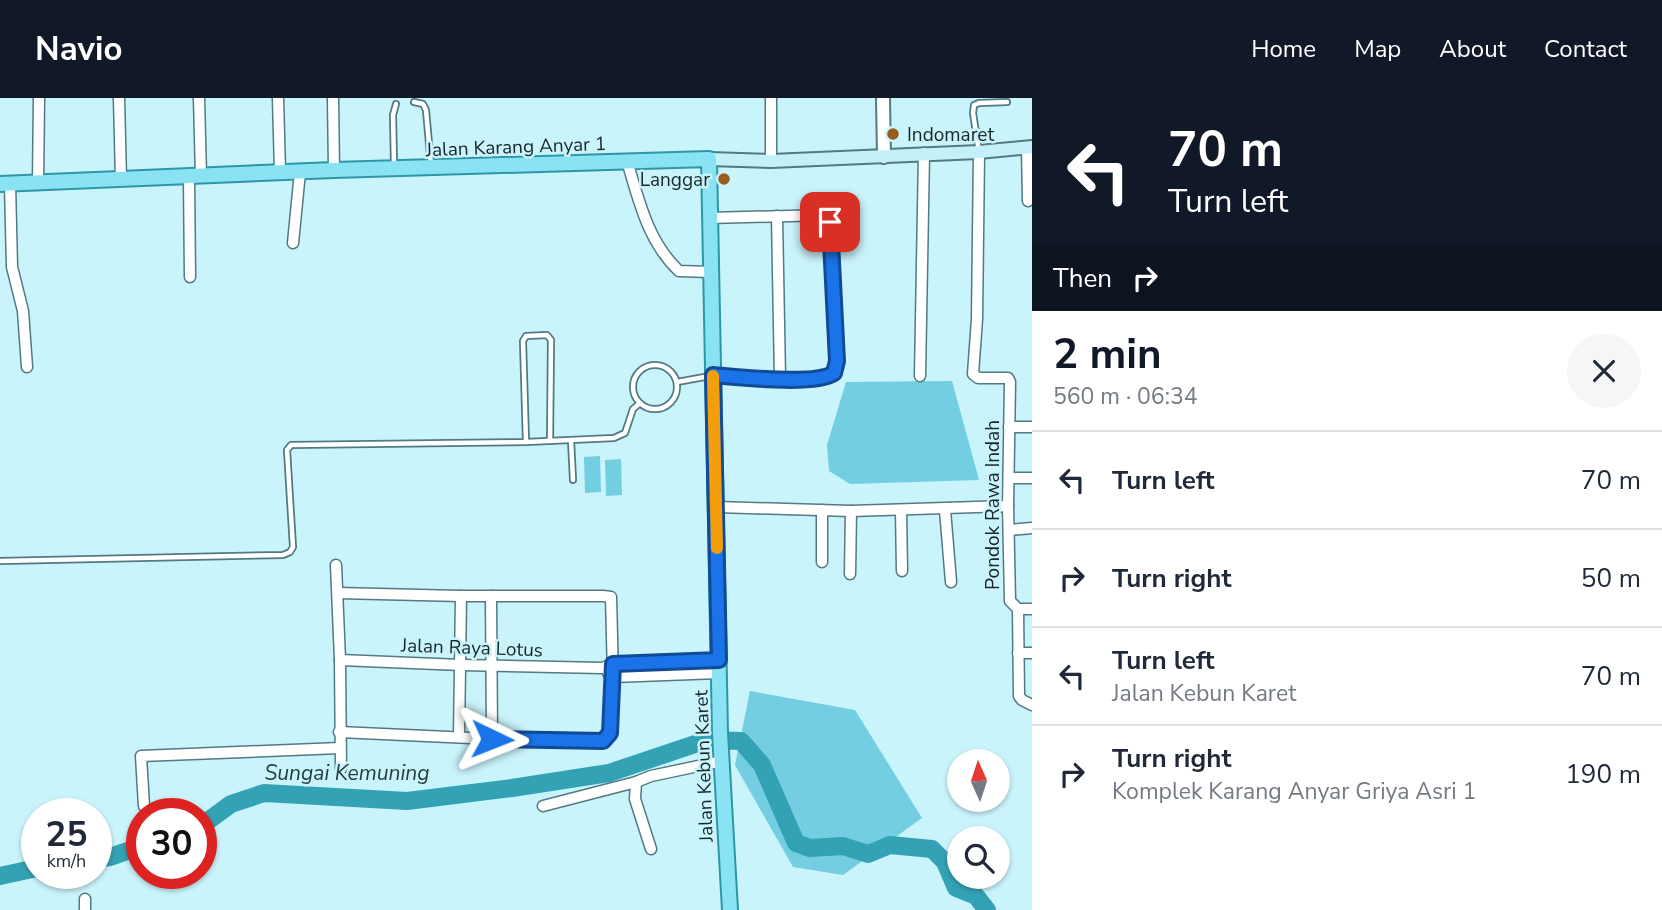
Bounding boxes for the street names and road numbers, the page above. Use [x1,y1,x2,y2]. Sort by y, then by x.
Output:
street label: Jalan Karang Anyar 1 [424,131,607,163]
street label: Pondok Rawa Indah [980,420,1006,590]
street label: Jalan Raya Lotus [400,632,543,663]
street label: Jalan Kebun Karet [688,689,720,843]

